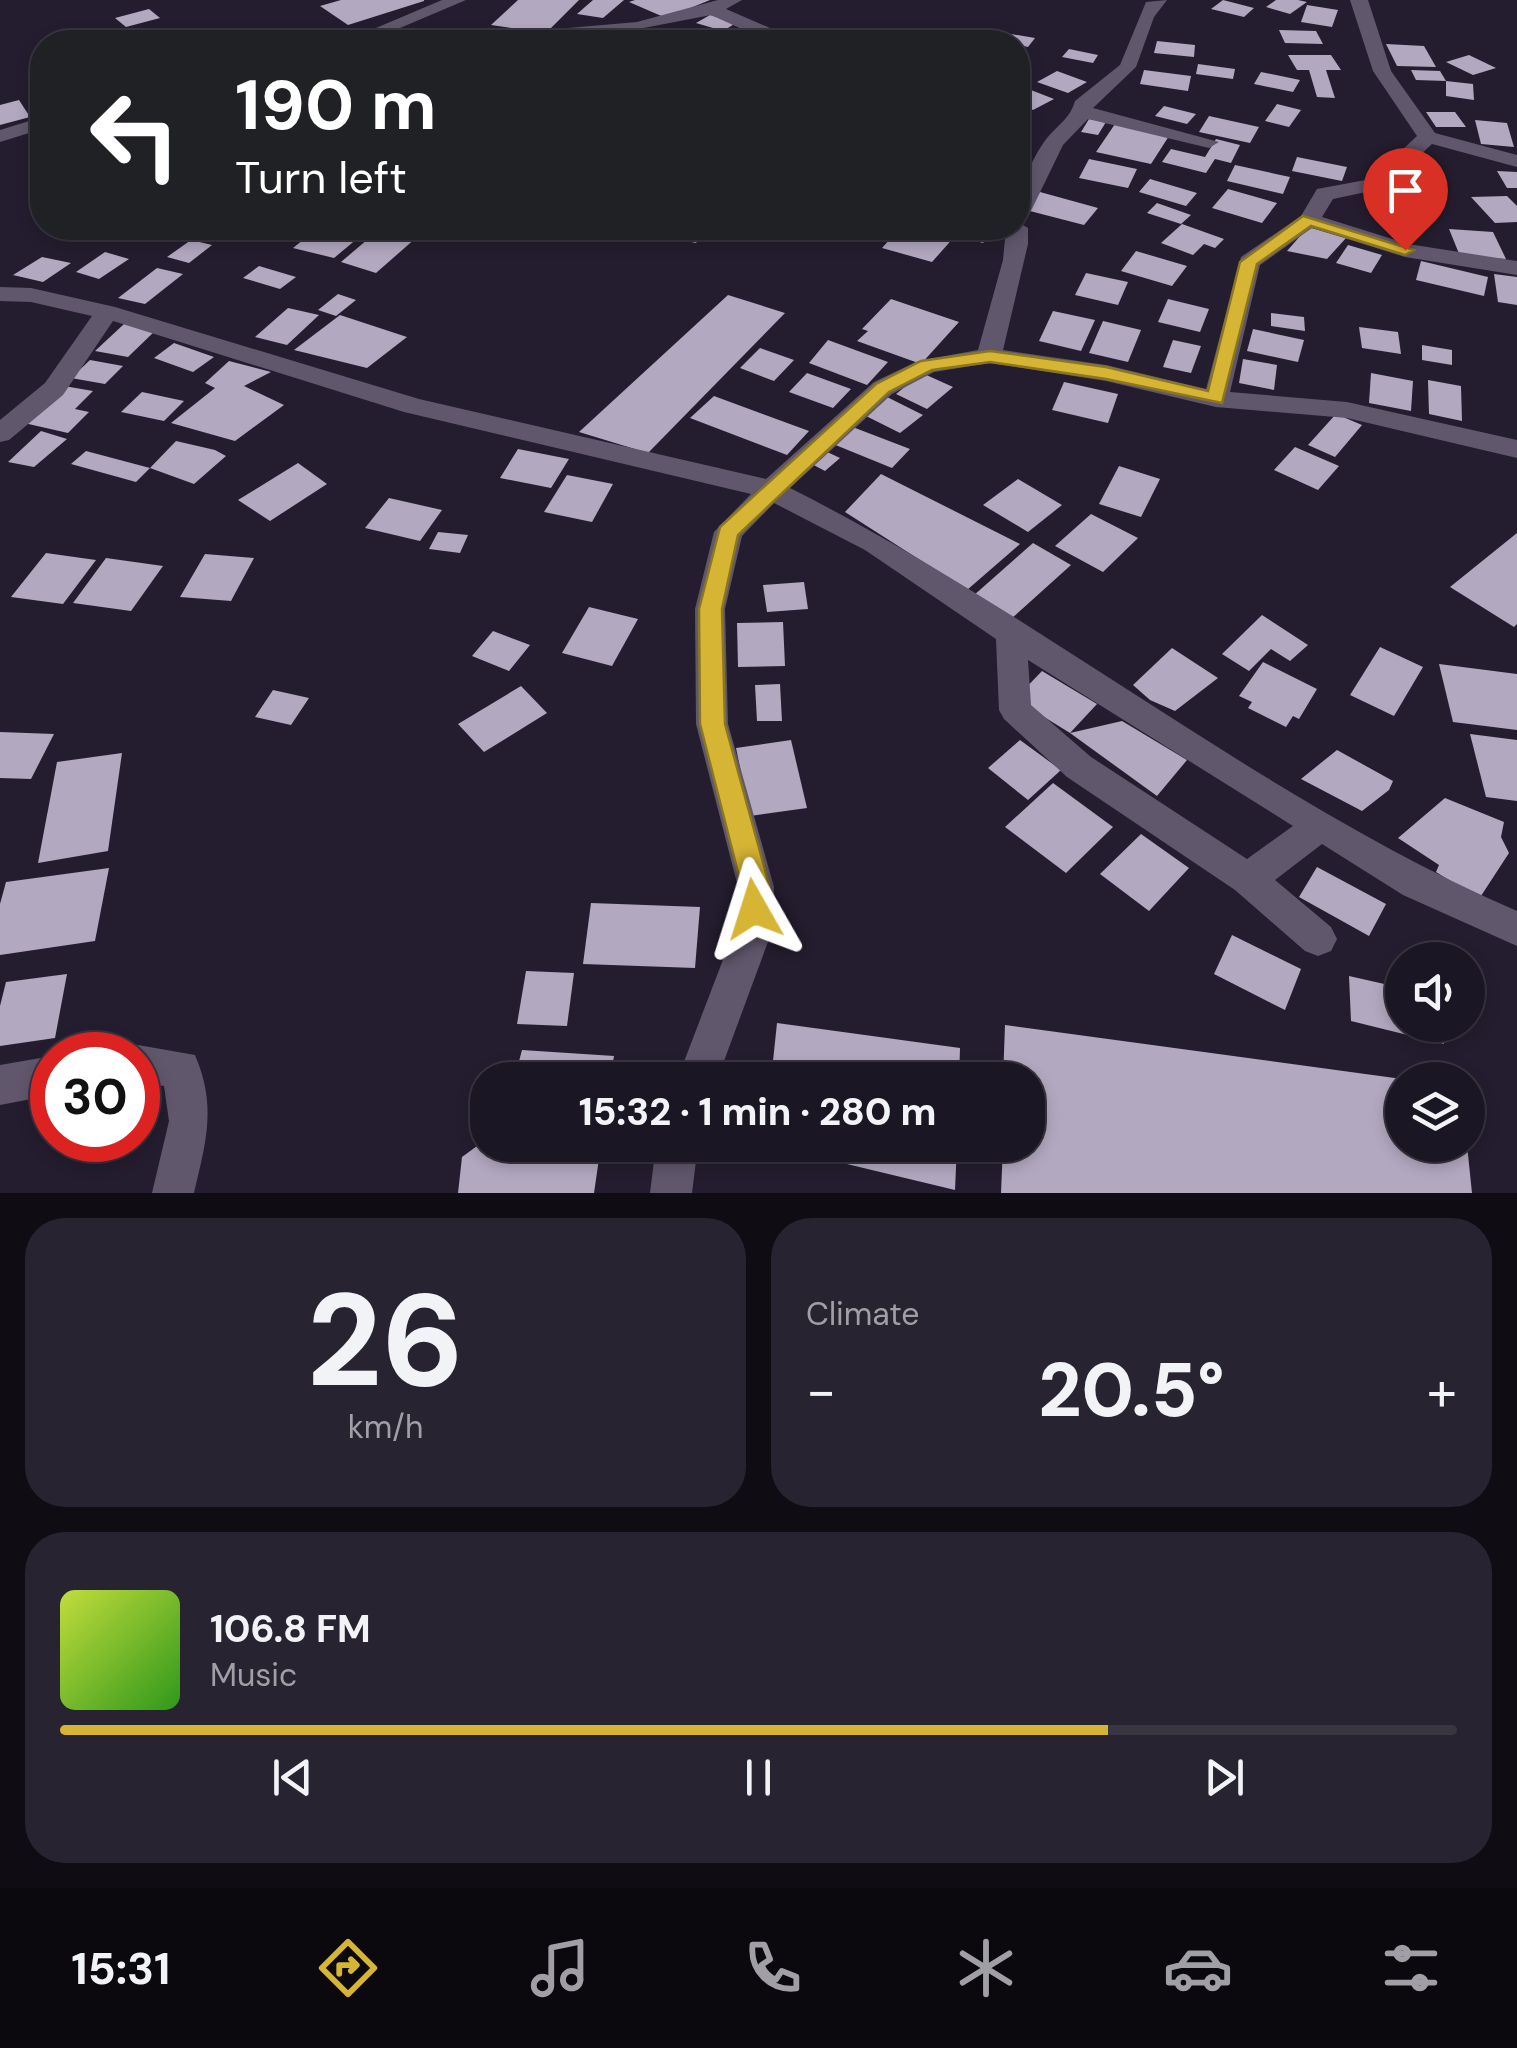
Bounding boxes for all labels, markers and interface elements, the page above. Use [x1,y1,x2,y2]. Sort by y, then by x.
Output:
text: 190 m [235,60,437,151]
icon: left [70,70,200,200]
text: Turn left [235,148,407,207]
pin [1363,148,1448,251]
icon: arrive [1378,163,1433,218]
position arrow [702,857,806,961]
map controls [1385,942,1485,1162]
button: sound [1385,942,1485,1042]
speed limit sign: 30 [30,1032,160,1162]
button: layers [1385,1062,1485,1162]
text: 15:32 · 1 min · 280 m [579,1087,936,1137]
text: 26 [307,1256,464,1425]
text: Climate [806,1293,920,1335]
text: 20.5° [1038,1342,1225,1439]
text: − [806,1355,836,1427]
text: + [1427,1355,1457,1427]
text: km/h [348,1406,423,1448]
text: 106.8 FM [210,1604,371,1654]
text: Music [210,1654,297,1696]
icon: previous [265,1750,320,1805]
icon: pause [731,1750,786,1805]
icon: next [1197,1750,1252,1805]
icon: directions [313,1933,383,2003]
icon: music [525,1933,595,2003]
icon: phone [738,1933,808,2003]
icon: climate [951,1933,1021,2003]
icon: car [1163,1933,1233,2003]
icon: filters [1376,1933,1446,2003]
text: 15:31 [71,1939,170,1998]

